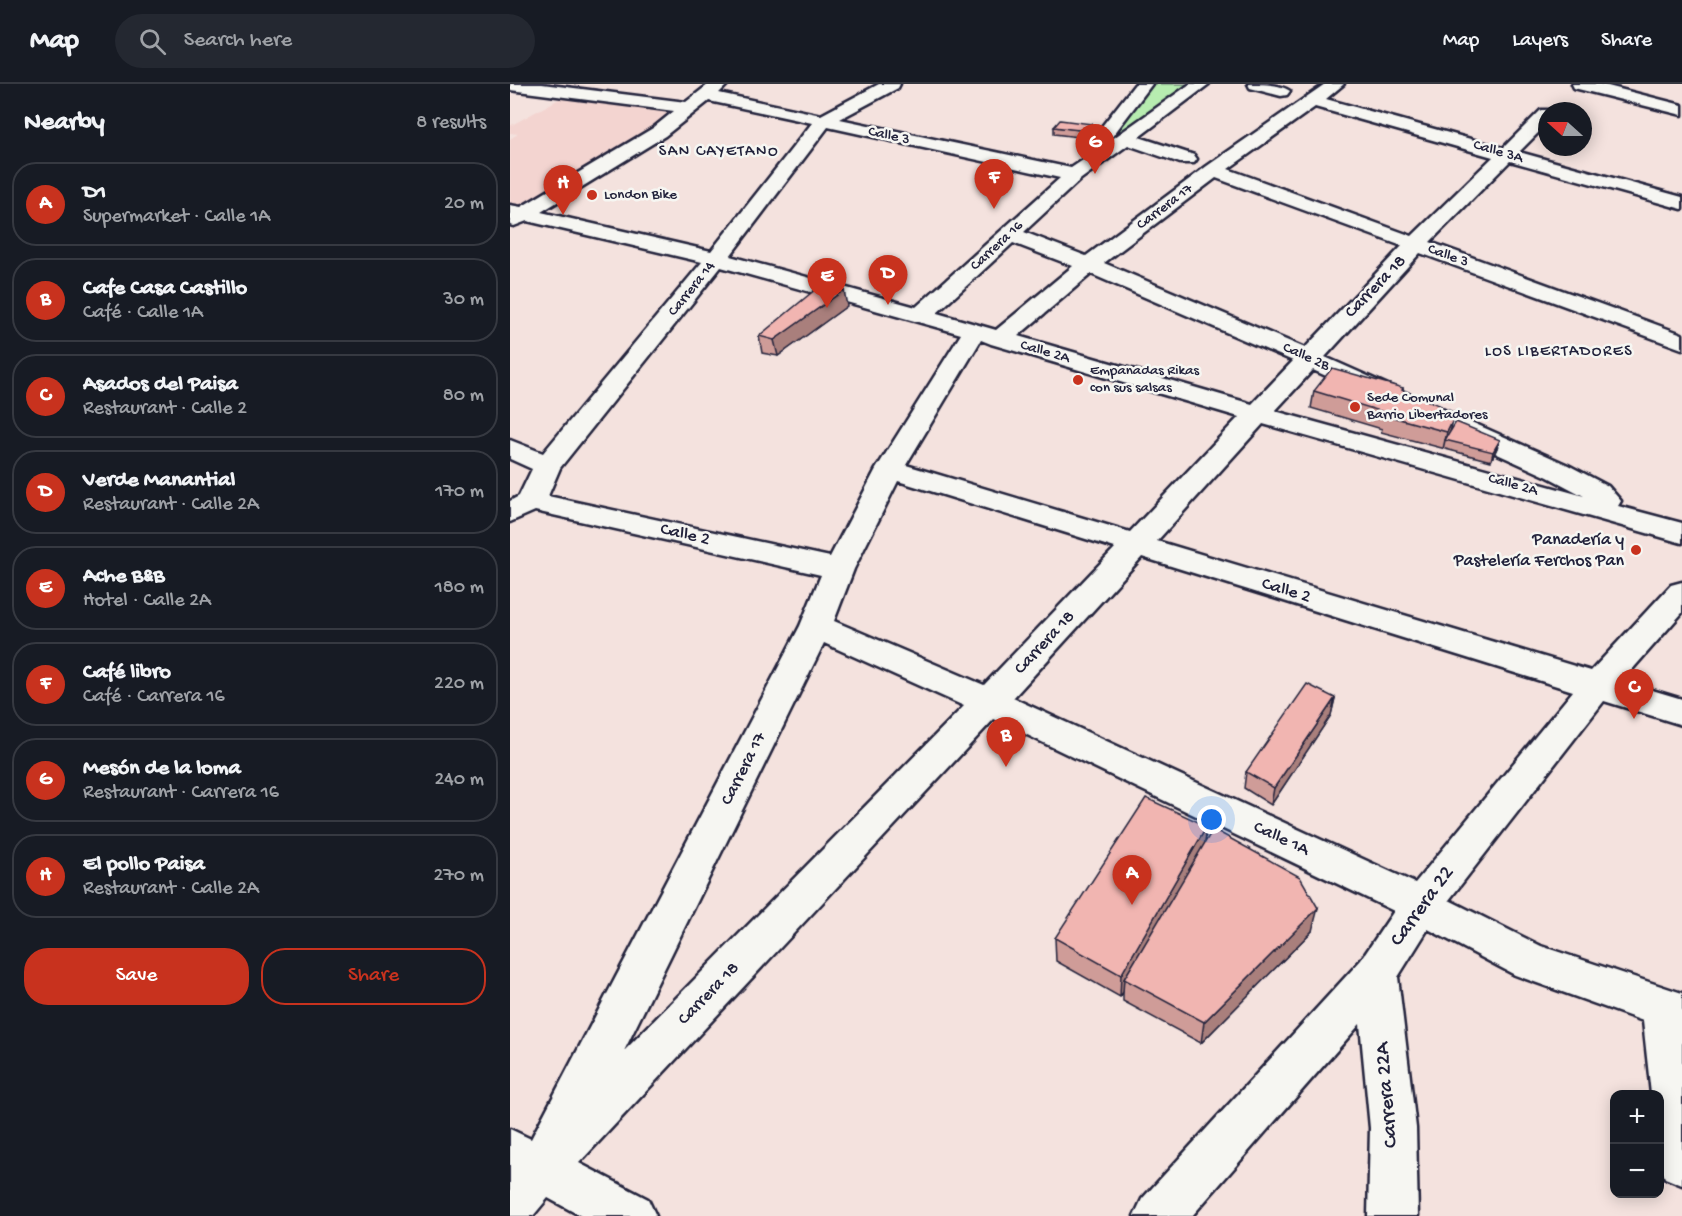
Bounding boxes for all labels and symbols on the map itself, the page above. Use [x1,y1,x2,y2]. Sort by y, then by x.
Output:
north arrow [1538,102,1592,156]
street label: Calle 3 [867,123,912,149]
pin: G [1076,124,1114,174]
street label: Calle 3A [1471,136,1526,168]
district label: SAN CAYETANO [659,143,779,162]
pin: F [974,160,1014,209]
pin: H [544,166,582,215]
street label: Carrera 17 [1133,179,1198,234]
place label: London Bike [604,186,677,204]
marker: London Bike [585,188,599,202]
street label: Carrera 16 [967,217,1027,275]
street label: Calle 3 [1425,240,1471,272]
street label: Carrera 18 [1341,251,1411,323]
pin: D [868,256,908,305]
street label: Carrera 14 [664,258,720,320]
pin: E [808,258,846,308]
street label: Calle 2A [1018,336,1073,368]
street label: Calle 2B [1280,339,1333,375]
district label: LOS LIBERTADORES [1485,343,1633,362]
place label: Empanadas Rikas con sus salsas [1090,362,1199,397]
marker: Empanadas Rikas con sus salsas [1071,373,1085,387]
place label: Sede Comunal Barrio Libertadores [1366,389,1488,424]
marker: Sede Comunal Barrio Libertadores [1348,400,1362,414]
street label: Calle 2A [1486,470,1541,501]
street label: Calle 2 [658,519,712,551]
place label: Panadería y Pastelería Ferchos Pan [1453,530,1624,572]
marker: Panadería y Pastelería Ferchos Pan [1629,543,1643,557]
street label: Calle 2 [1259,574,1313,608]
street label: Carrera 18 [1010,607,1080,679]
pin: C [1614,670,1654,719]
pin: B [986,718,1026,767]
street label: Carrera 17 [717,728,772,809]
your location [1197,805,1226,834]
street label: Calle 1A [1250,817,1313,862]
pin: A [1112,856,1152,905]
street label: Carrera 22 [1385,862,1461,952]
street label: Carrera 18 [674,958,744,1030]
street label: Carrera 22A [1371,1040,1405,1149]

